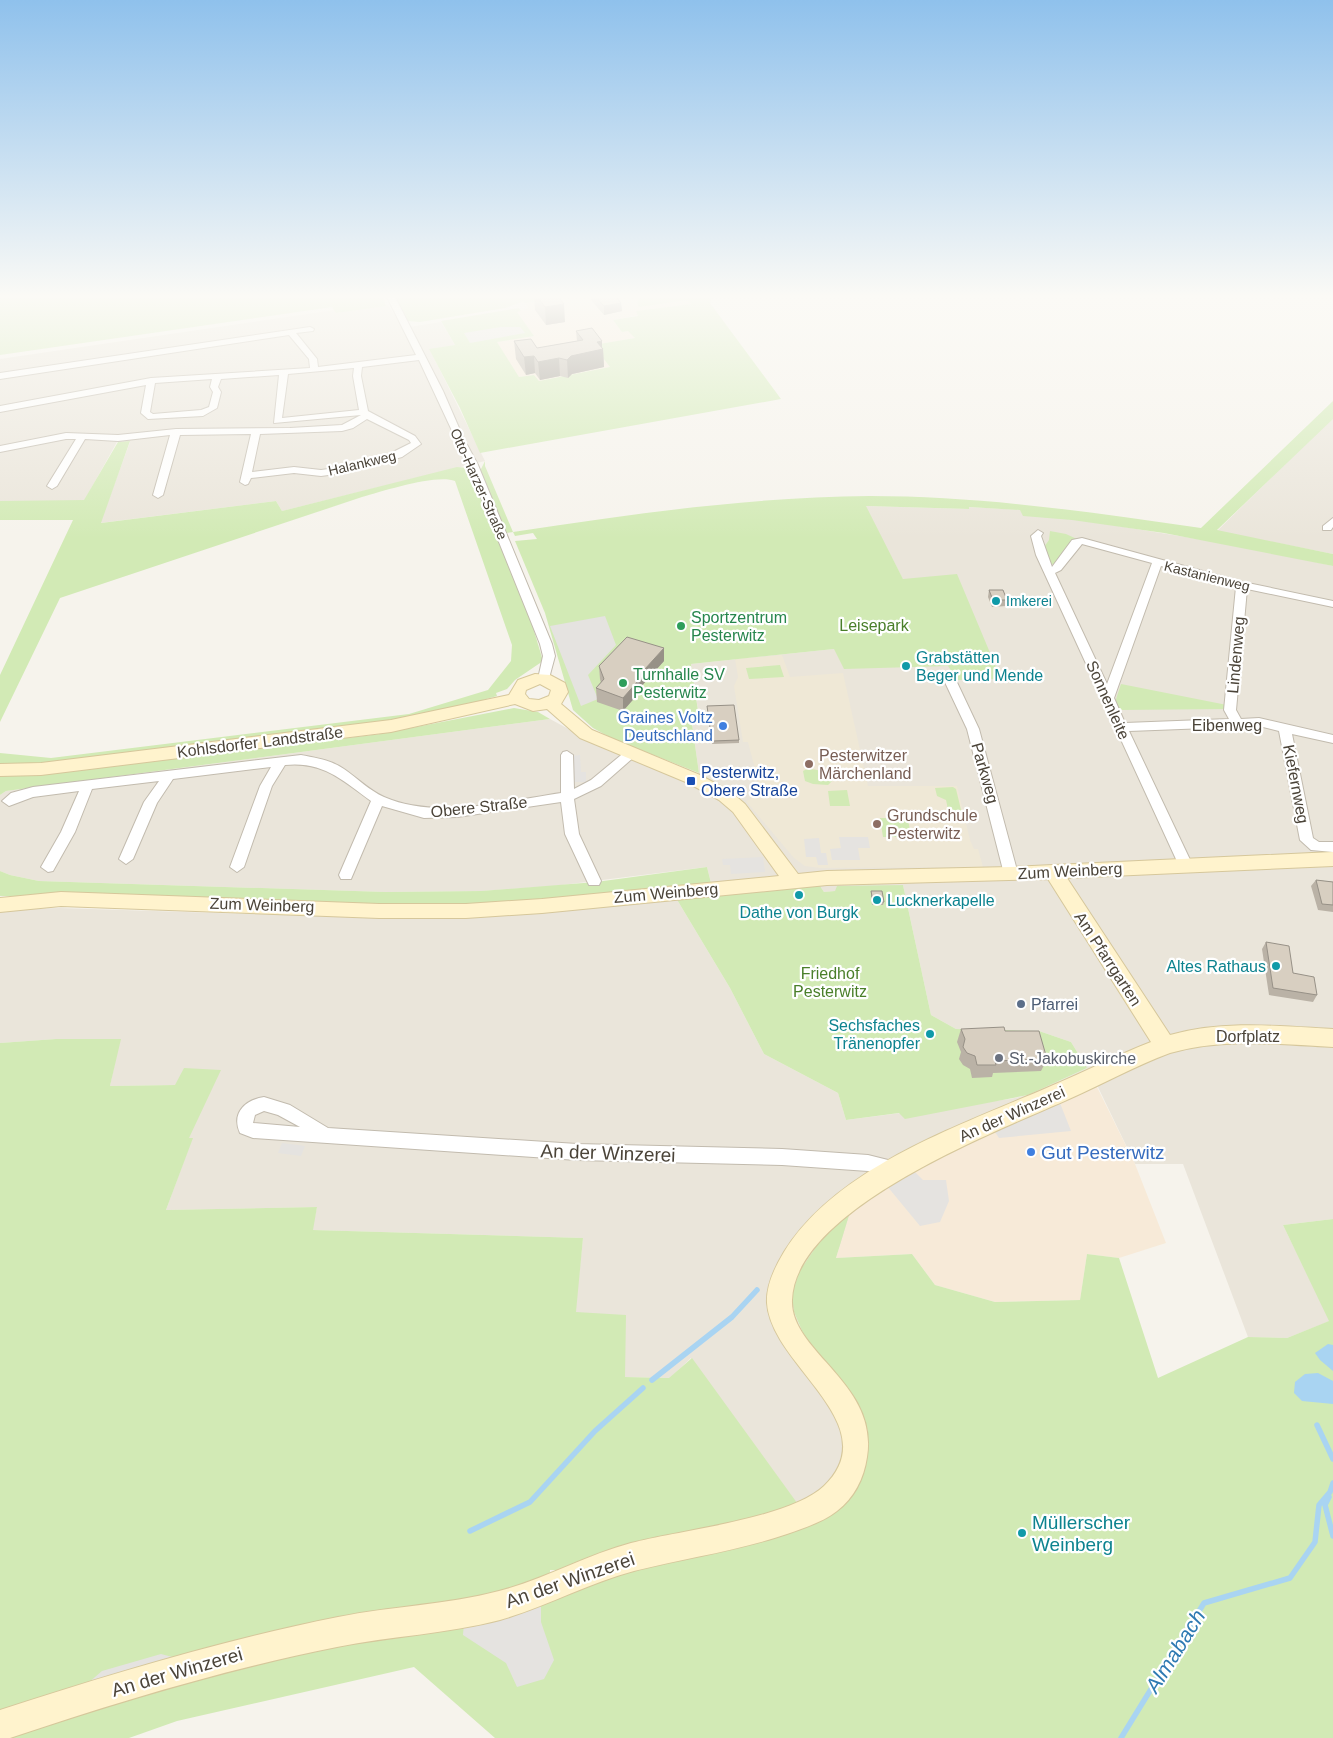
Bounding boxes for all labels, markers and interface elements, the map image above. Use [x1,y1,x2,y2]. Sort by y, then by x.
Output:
street label: Otto-Harzer-Straße [447,426,511,542]
street label: Halankweg [326,447,398,479]
street label: Kastanienweg [1162,558,1252,594]
place label: Imkerei [1006,593,1052,609]
marker: Imkerei [990,595,1002,607]
place label: Sportzentrum Pesterwitz [691,609,787,644]
street label: Lindenweg [1224,616,1248,694]
park label: Leisepark [839,617,910,634]
marker: Sportzentrum Pesterwitz [675,620,687,632]
place label: Grabstätten Beger und Mende [916,649,1043,684]
street label: Sonnenleite [1083,658,1133,742]
marker: Grabstätten Beger und Mende [900,660,912,672]
place label: Turnhalle SV Pesterwitz [633,666,725,701]
marker: Turnhalle SV Pesterwitz [617,677,629,689]
place label: Graines Voltz Deutschland [618,709,713,744]
street label: Eibenweg [1192,717,1262,734]
marker: Graines Voltz Deutschland [717,720,729,732]
street label: Kohlsdorfer Landstraße [176,723,344,761]
street label: Parkweg [968,741,1002,805]
street label: Kiefernweg [1280,743,1312,825]
place label: Pesterwitzer Märchenland [819,747,912,782]
marker: Pesterwitzer Märchenland [803,758,815,770]
place label: Pesterwitz, Obere Straße [701,764,798,799]
marker: Pesterwitz, Obere Straße [685,775,697,787]
street label: Obere Straße [430,793,528,821]
place label: Grundschule Pesterwitz [887,807,978,842]
marker: Grundschule Pesterwitz [871,818,883,830]
street label: Zum Weinberg [1017,860,1123,882]
street label: Zum Weinberg [613,880,719,906]
marker: Dathe von Burgk [793,889,805,901]
place label: Lucknerkapelle [887,892,995,909]
marker: Lucknerkapelle [871,894,883,906]
street label: Zum Weinberg [209,895,315,915]
place label: Dathe von Burgk [739,904,860,921]
street label: Am Pfarrgarten [1071,909,1145,1009]
place label: Altes Rathaus [1166,958,1266,975]
marker: Altes Rathaus [1270,960,1282,972]
park label: Friedhof Pesterwitz [793,965,867,1000]
place label: Pfarrei [1031,996,1078,1013]
marker: Pfarrei [1015,998,1027,1010]
place label: Sechsfaches Tränenopfer [828,1017,921,1052]
marker: Sechsfaches Tränenopfer [924,1028,936,1040]
street label: Dorfplatz [1216,1028,1280,1045]
place label: St.-Jakobuskirche [1009,1050,1136,1067]
marker: St.-Jakobuskirche [993,1052,1005,1064]
street label: An der Winzerei [957,1083,1067,1145]
street label: An der Winzerei [540,1140,676,1166]
place label: Gut Pesterwitz [1041,1142,1165,1163]
marker: Gut Pesterwitz [1025,1146,1037,1158]
place label: Müllerscher Weinberg [1032,1512,1131,1555]
marker: Müllerscher Weinberg [1016,1527,1028,1539]
street label: An der Winzerei [503,1548,637,1612]
water label: Almabach [1139,1605,1209,1698]
street label: An der Winzerei [109,1643,245,1701]

